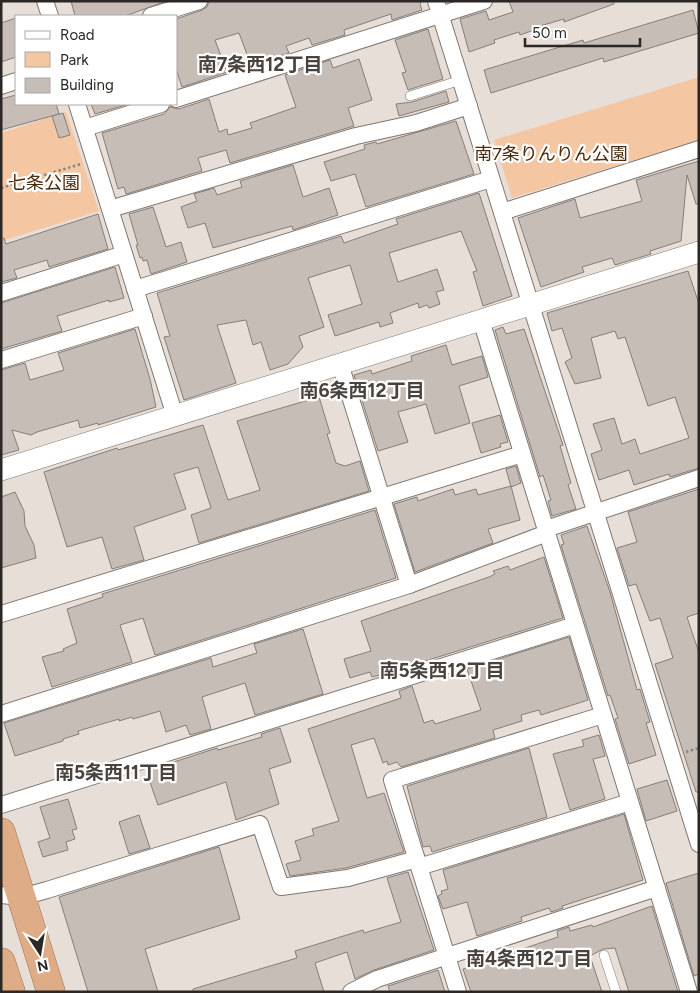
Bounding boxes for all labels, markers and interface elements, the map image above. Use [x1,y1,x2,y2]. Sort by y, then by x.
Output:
legend [15,15,178,105]
scale bar [525,15,640,47]
text: 50 m [532,24,567,42]
text: Road [60,26,95,44]
text: Park [60,51,89,69]
district label: 南7条西12丁目 [198,53,322,76]
text: Building [60,76,114,94]
park label: 南7条りんりん公園 [474,143,628,165]
park label: 七条公園 [8,172,80,194]
district label: 南6条西12丁目 [299,379,425,402]
district label: 南5条西12丁目 [379,659,505,682]
district label: 南5条西11丁目 [55,761,177,784]
north arrow [15,928,65,978]
district label: 南4条西12丁目 [466,947,592,970]
text: N [36,956,50,975]

